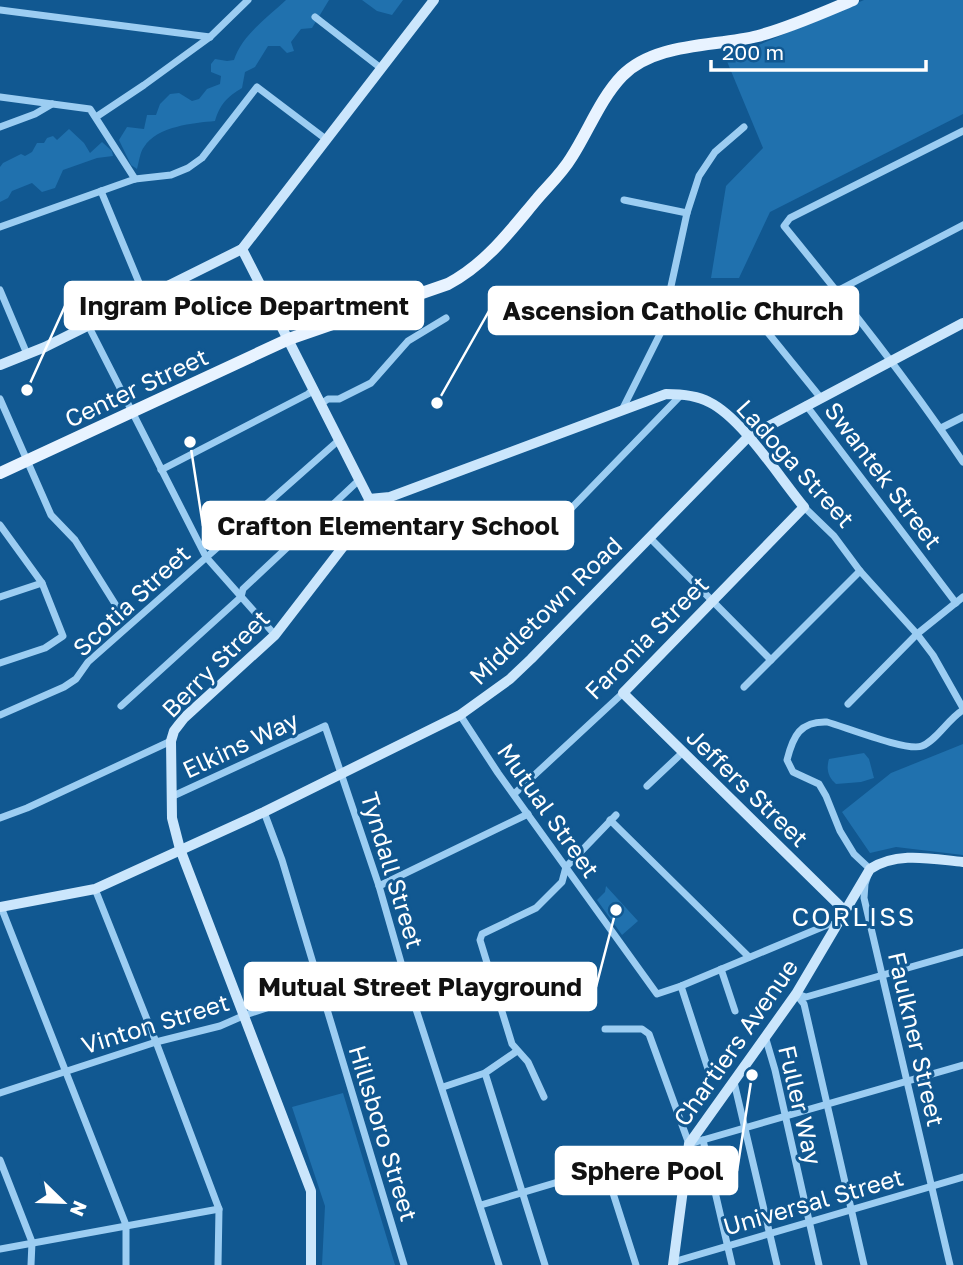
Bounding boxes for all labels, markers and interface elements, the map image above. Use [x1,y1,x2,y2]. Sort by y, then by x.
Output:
scale bar [711,28,926,72]
text: 200 m [722,39,784,65]
callout: Ingram Police Department [65,282,423,329]
callout: Ascension Catholic Church [489,287,858,334]
text: Ingram Police Department [79,290,409,321]
text: Ascension Catholic Church [502,295,844,326]
street label: Center Street [60,341,212,433]
street label: Ladoga Street [731,393,861,533]
street label: Swantek Street [819,396,949,554]
callout: Crafton Elementary School [203,502,573,549]
text: Crafton Elementary School [217,510,559,541]
street label: Middletown Road [463,530,627,690]
street label: Scotia Street [66,538,196,662]
street label: Faronia Street [578,569,714,705]
street label: Berry Street [155,603,275,723]
street label: Elkins Way [177,705,303,783]
street label: Jeffers Street [681,722,815,852]
street label: Mutual Street [492,737,606,883]
street label: Tyndall Street [355,788,431,952]
district label: CORLISS [792,901,916,932]
street label: Faulkner Street [883,949,951,1129]
street label: Chartiers Avenue [667,953,803,1131]
callout: Mutual Street Playground [245,963,596,1010]
text: Mutual Street Playground [258,971,582,1002]
street label: Vinton Street [78,987,232,1059]
street label: Hillsboro Street [343,1042,425,1224]
street label: Fuller Way [773,1042,829,1168]
callout: Sphere Pool [556,1147,737,1194]
text: Sphere Pool [570,1155,724,1186]
street label: Universal Street [720,1161,906,1241]
north arrow [28,1167,98,1237]
text: N [66,1198,93,1220]

